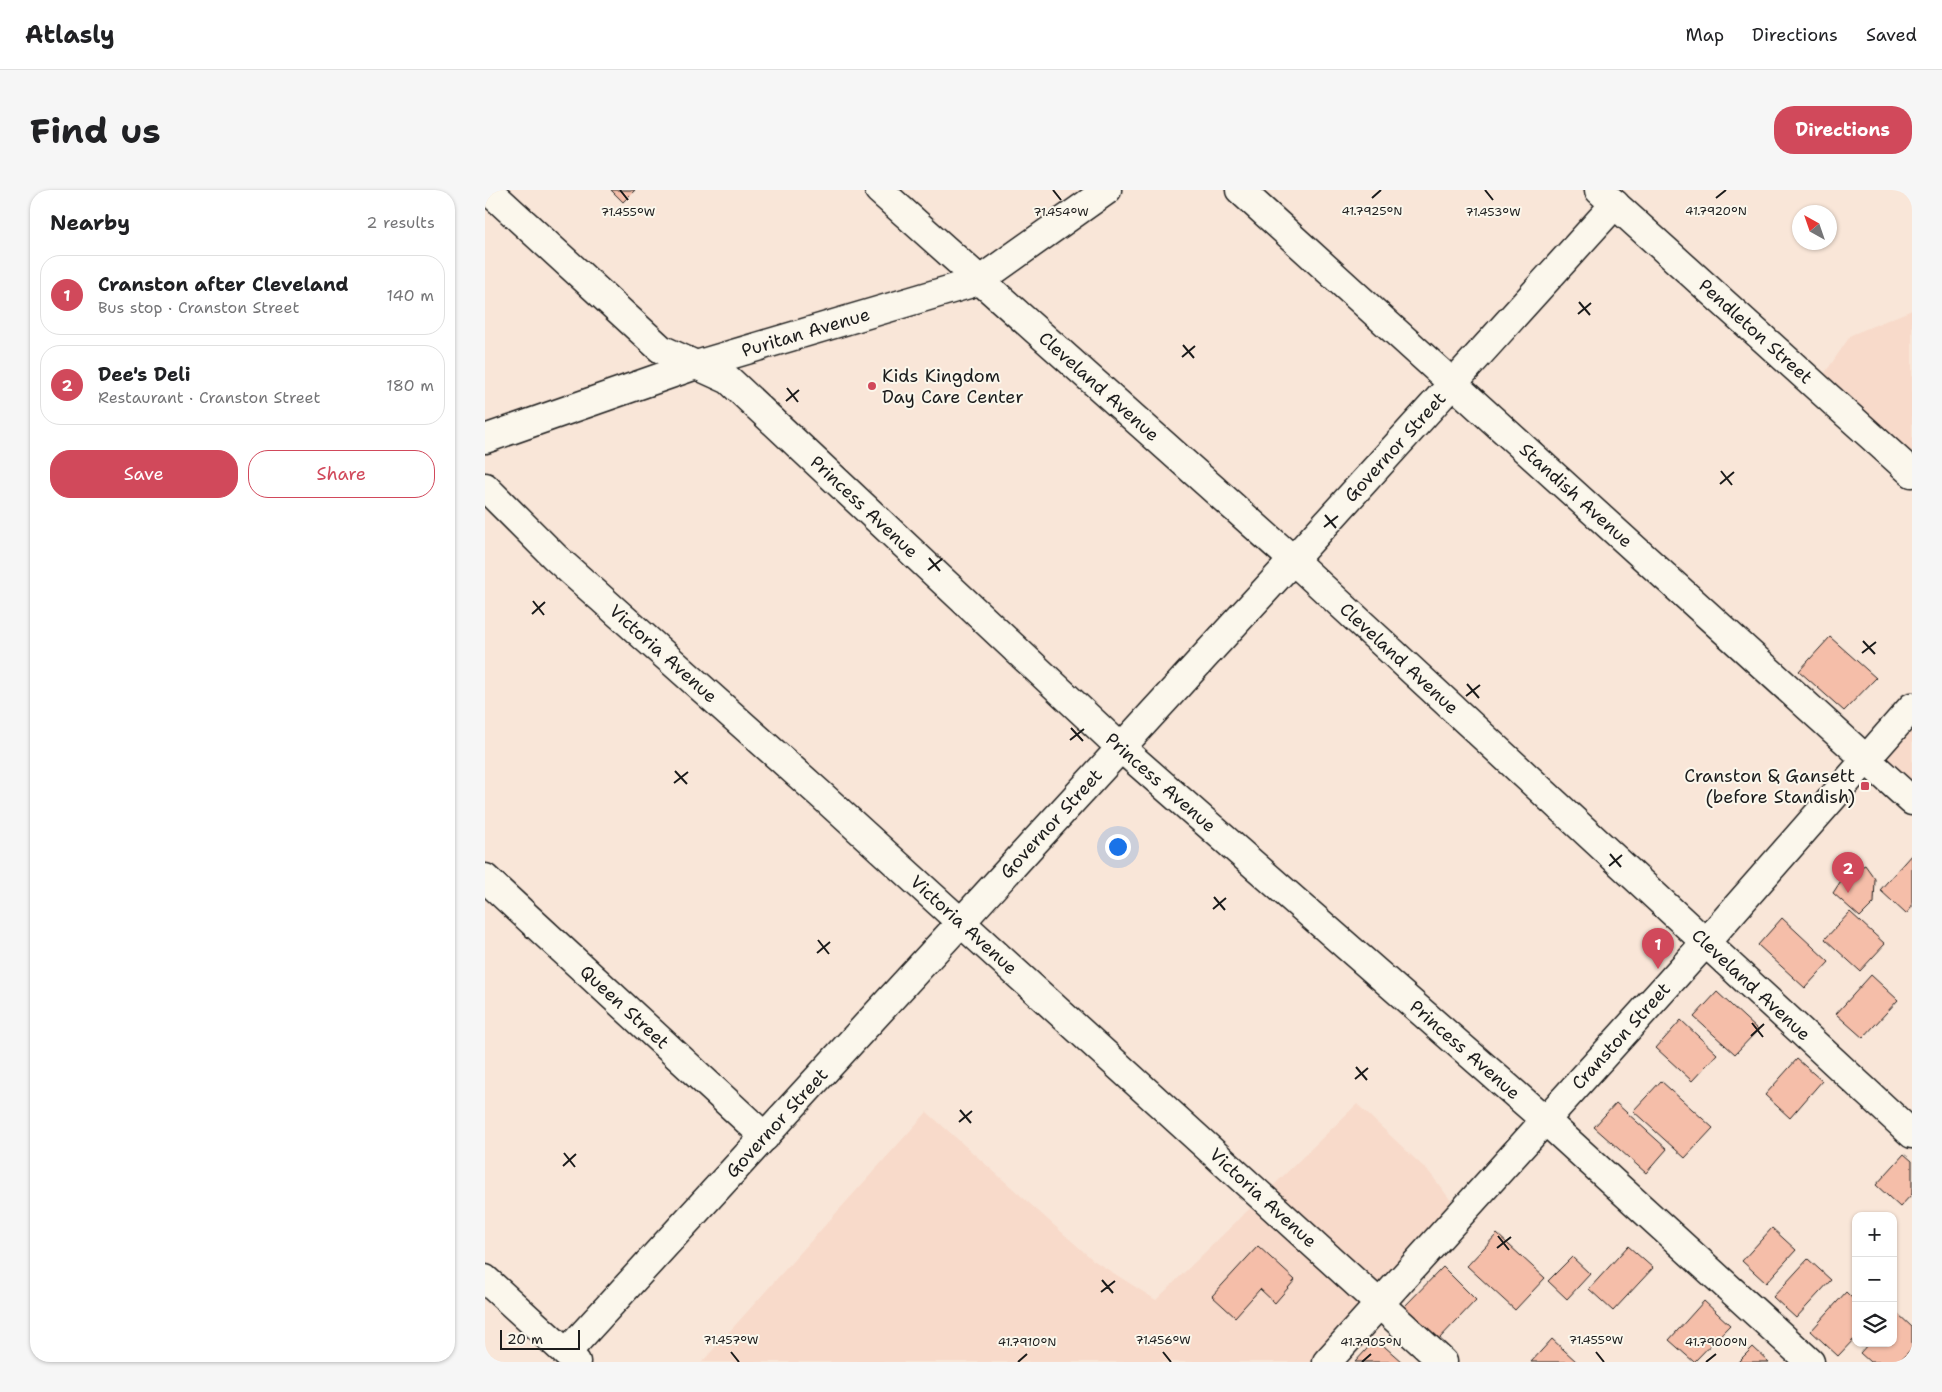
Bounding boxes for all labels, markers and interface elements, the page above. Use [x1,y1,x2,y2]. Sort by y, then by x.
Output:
text: Atlasly [25,19,115,51]
text: Map [1686,23,1724,47]
text: Directions [1752,23,1838,47]
text: Saved [1866,23,1917,47]
button: Directions [1774,106,1912,154]
text: Find us [30,107,161,154]
text: 41.7925°N [1342,203,1402,219]
text: 41.7920°N [1685,203,1747,219]
text: 71.455°W [601,204,655,220]
text: 71.454°W [1033,204,1089,220]
text: 71.453°W [1465,204,1521,220]
north arrow [1792,205,1837,250]
text: Nearby [50,209,130,237]
text: 2 results [366,212,435,233]
text: Cranston after Cleveland [98,272,349,297]
street label: Pendleton Street [1693,274,1818,389]
text: 1 [63,285,71,306]
text: 140 m [387,285,434,306]
text: Bus stop · Cranston Street [98,297,299,318]
street label: Puritan Avenue [739,302,873,363]
street label: Cleveland Avenue [1033,326,1164,447]
text: Dee's Deli [98,362,191,387]
place label: Kids Kingdom Day Care Center [882,364,1024,409]
text: 2 [61,375,73,396]
text: 180 m [386,375,434,396]
marker: Kids Kingdom Day Care Center [866,380,878,392]
text: Restaurant · Cranston Street [98,387,320,408]
street label: Governor Street [1339,387,1451,507]
street label: Standish Avenue [1514,438,1638,553]
button: Save [50,450,238,498]
button: Share [248,450,435,498]
street label: Princess Avenue [805,450,923,563]
street label: Cleveland Avenue [1334,597,1464,720]
street label: Victoria Avenue [604,599,722,708]
street label: Princess Avenue [1100,727,1221,838]
street label: Governor Street [995,764,1108,884]
place label: Cranston & Gansett (before Standish) [1684,764,1855,809]
marker: Cranston & Gansett (before Standish) [1859,780,1871,792]
your location [1105,834,1131,860]
pin: 2 [1832,852,1864,893]
street label: Victoria Avenue [905,870,1023,980]
street label: Cleveland Avenue [1686,924,1816,1046]
pin: 1 [1642,928,1674,969]
street label: Queen Street [575,960,674,1054]
street label: Cranston Street [1566,977,1676,1095]
street label: Princess Avenue [1405,995,1525,1105]
street label: Governor Street [720,1063,833,1183]
street label: Victoria Avenue [1204,1143,1322,1253]
map controls [1852,1212,1897,1347]
button: + [1852,1212,1897,1257]
button: − [1852,1257,1897,1302]
button: layers [1852,1302,1897,1347]
scale bar [500,1327,580,1350]
text: 20 m [507,1330,543,1348]
text: 71.457°W [703,1332,759,1348]
text: 71.456°W [1135,1332,1191,1348]
text: 71.455°W [1569,1332,1623,1348]
text: 41.7910°N [998,1334,1056,1350]
text: 41.7905°N [1340,1334,1402,1350]
text: 41.7900°N [1685,1334,1747,1350]

